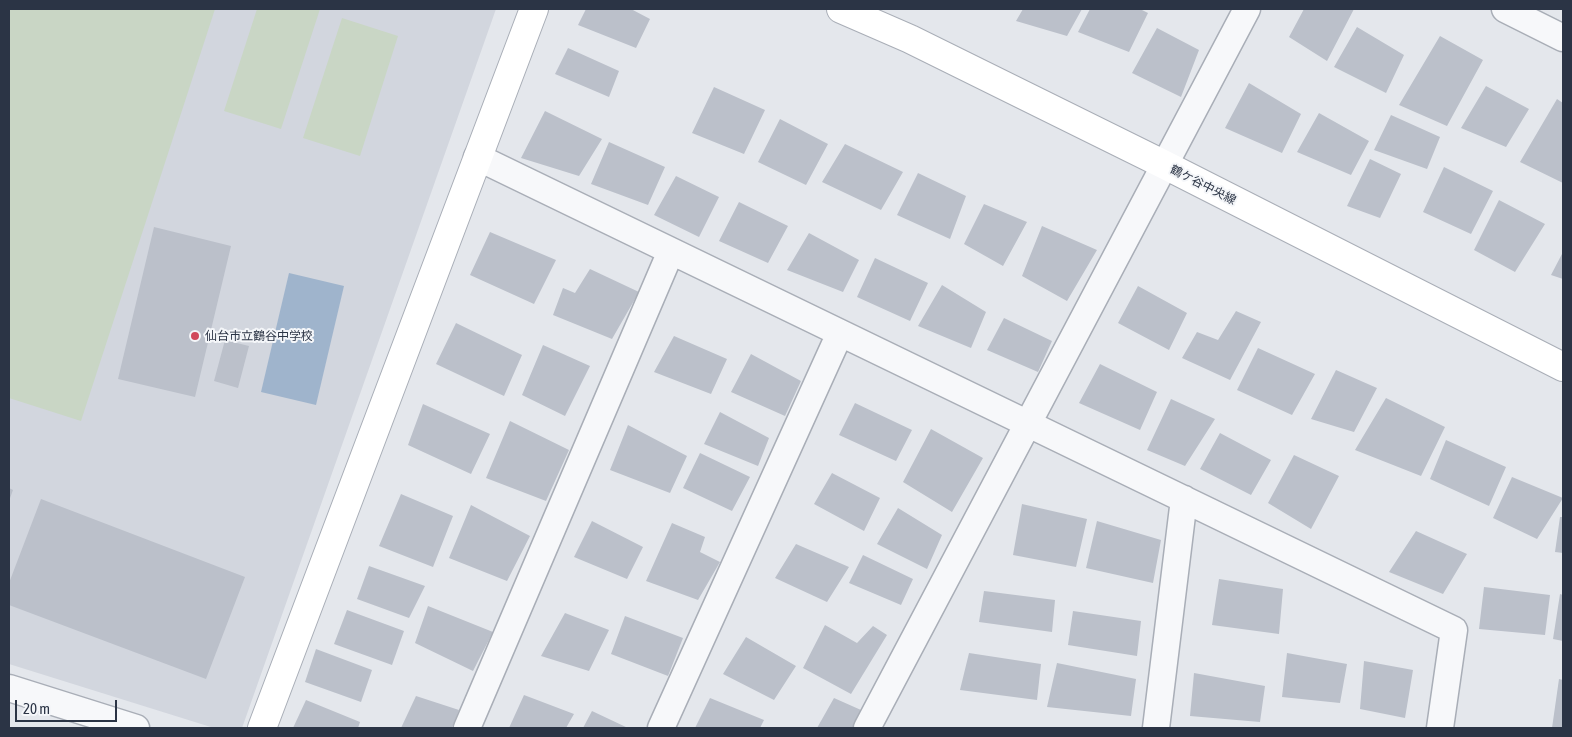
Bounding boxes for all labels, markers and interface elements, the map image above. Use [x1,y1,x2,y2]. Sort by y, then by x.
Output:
street label: 鶴ケ谷中央線 [1168,162,1238,208]
place label: 仙台市立鶴谷中学校 [205,329,313,343]
marker: 仙台市立鶴谷中学校 [189,330,201,342]
scale bar [18,690,120,722]
text: 20 m [23,700,50,717]

